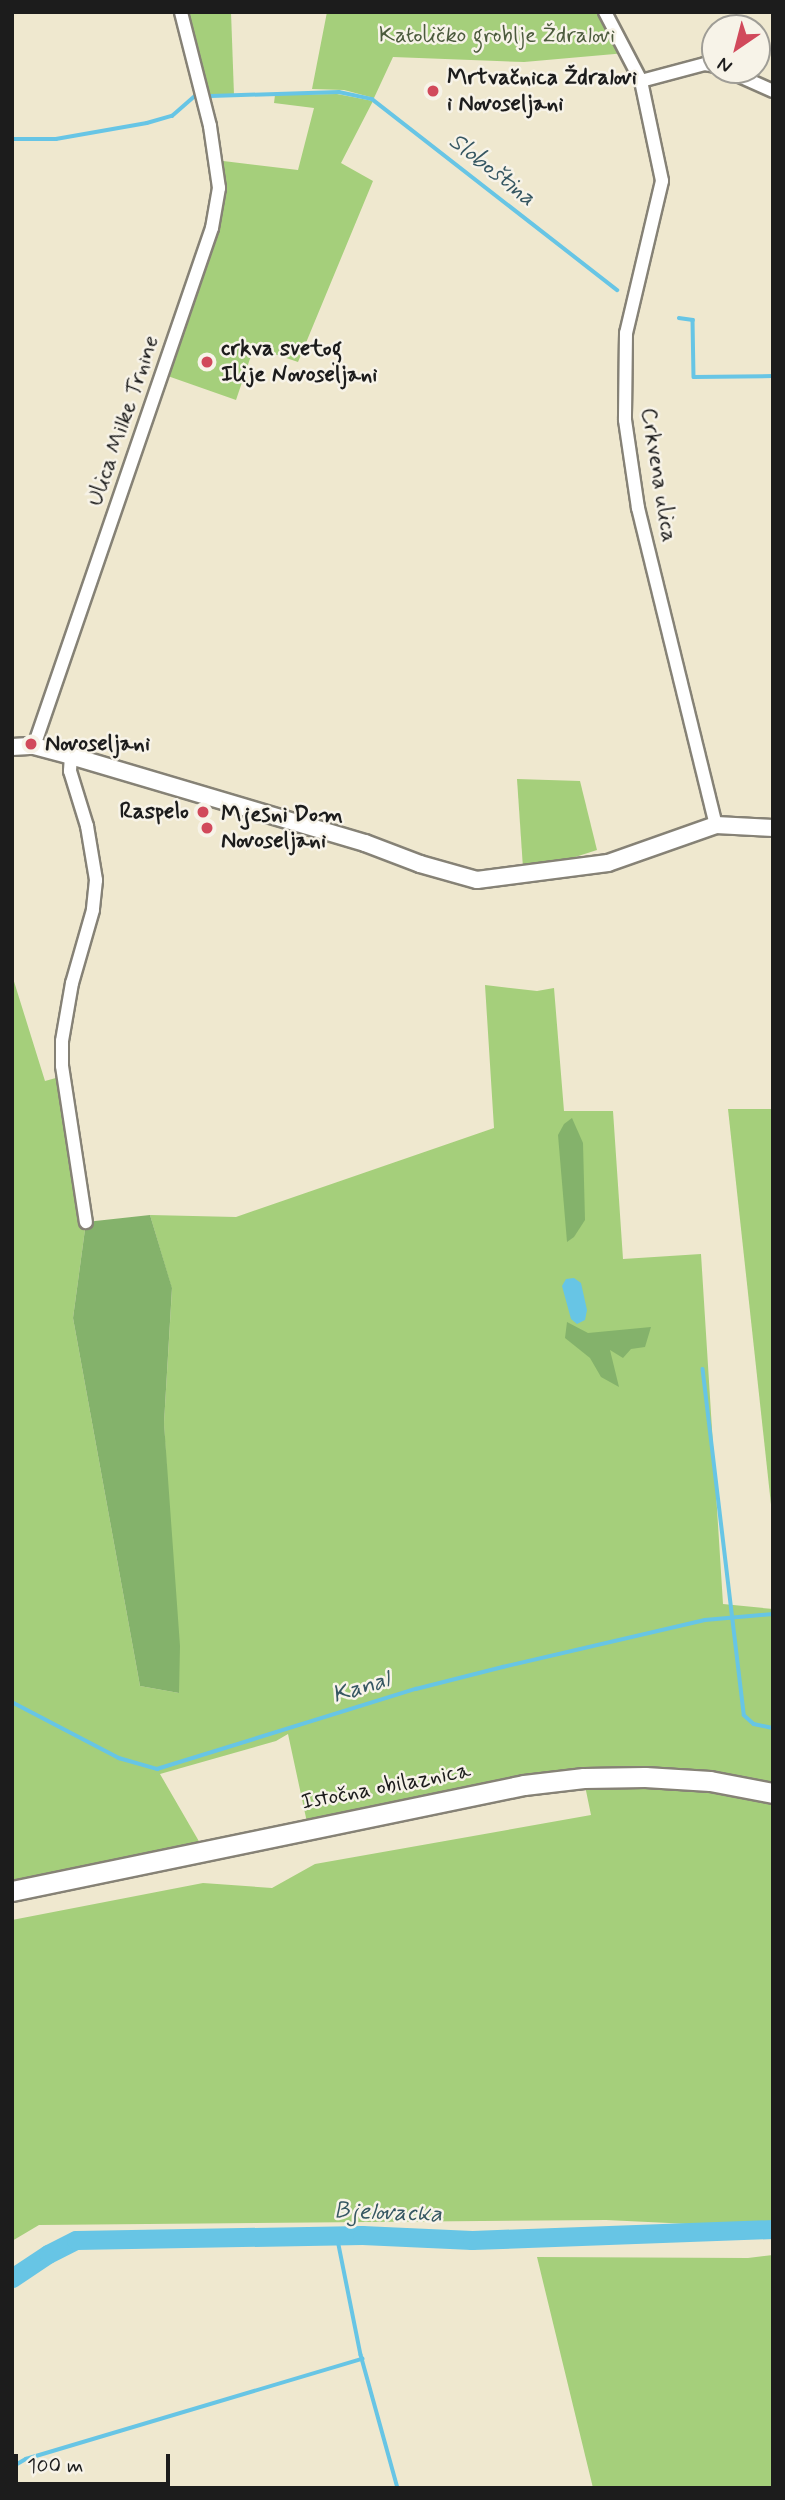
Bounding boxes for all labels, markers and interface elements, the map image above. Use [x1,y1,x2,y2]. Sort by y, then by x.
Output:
north arrow [701,14,771,84]
park label: Katoličko groblje Ždralovi [379,22,615,50]
text: N [712,51,737,79]
place label: Mrtvačnica Ždralovi i Novoseljani [447,64,637,118]
marker: Mrtvačnica Ždralovi i Novoseljani [425,83,441,99]
water label: Sloboština [443,127,541,213]
street label: Ulica Milke Trnine [82,332,166,510]
place label: crkva svetog Ilije Novoseljani [221,335,377,389]
marker: crkva svetog Ilije Novoseljani [199,354,215,370]
street label: Crkvena ulica [634,407,682,543]
place label: Novoseljani [45,730,150,758]
marker: Novoseljani [23,736,39,752]
place label: Raspelo [119,798,189,826]
place label: Mjesni Dom Novoseljani [221,801,342,855]
marker: Raspelo [195,804,211,820]
marker: Mjesni Dom Novoseljani [199,820,215,836]
water label: Kanal [329,1666,393,1710]
street label: Istočna obilaznica [299,1757,473,1817]
water label: Bjelovacka [334,2197,442,2229]
scale bar [18,2440,173,2484]
text: 100 m [27,2452,83,2480]

